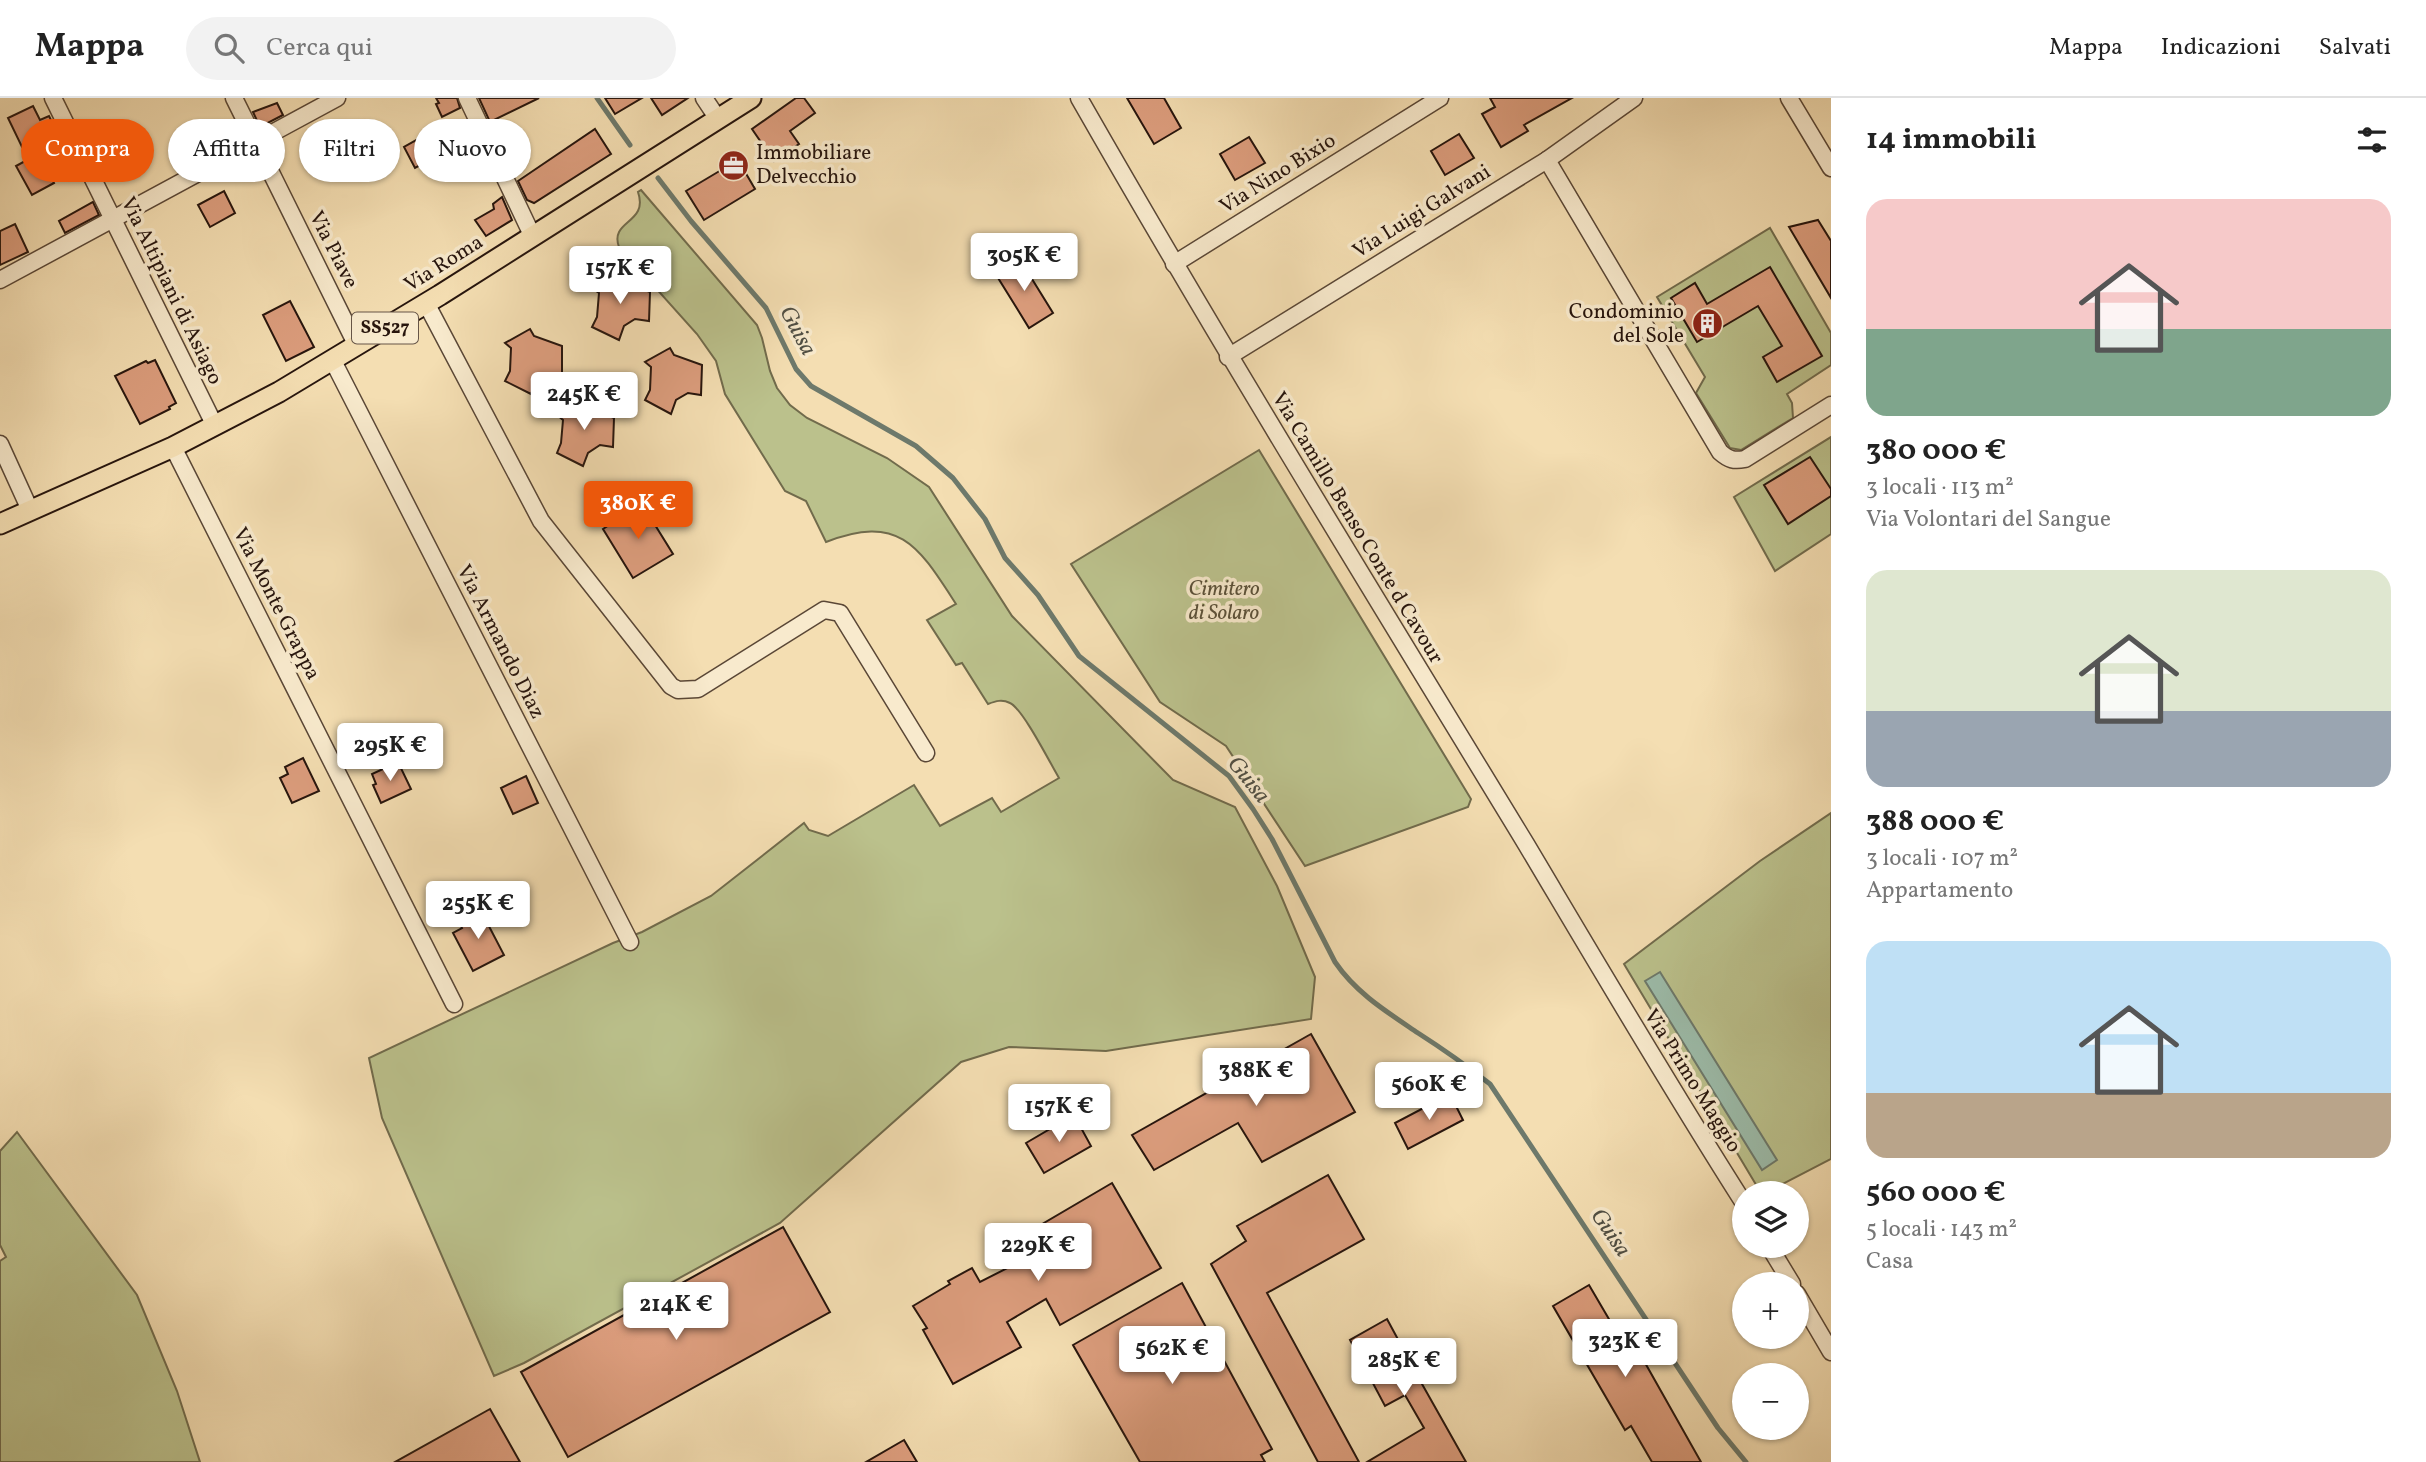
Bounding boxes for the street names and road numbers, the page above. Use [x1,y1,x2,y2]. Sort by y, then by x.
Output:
street label: Via Nino Bixio [1214,127,1342,221]
street label: Via Luigi Galvani [1347,158,1497,266]
street label: Via Altipiani di Asiago [113,192,229,390]
street label: Via Piave [301,206,365,294]
street label: Via Roma [399,228,489,300]
road number: SS527 [352,312,418,344]
street label: Via Camillo Benso Conte d Cavour [1264,387,1450,669]
street label: Via Monte Grappa [225,523,327,685]
street label: Via Armando Diaz [449,560,551,724]
street label: Via Primo Maggio [1636,1004,1748,1158]

